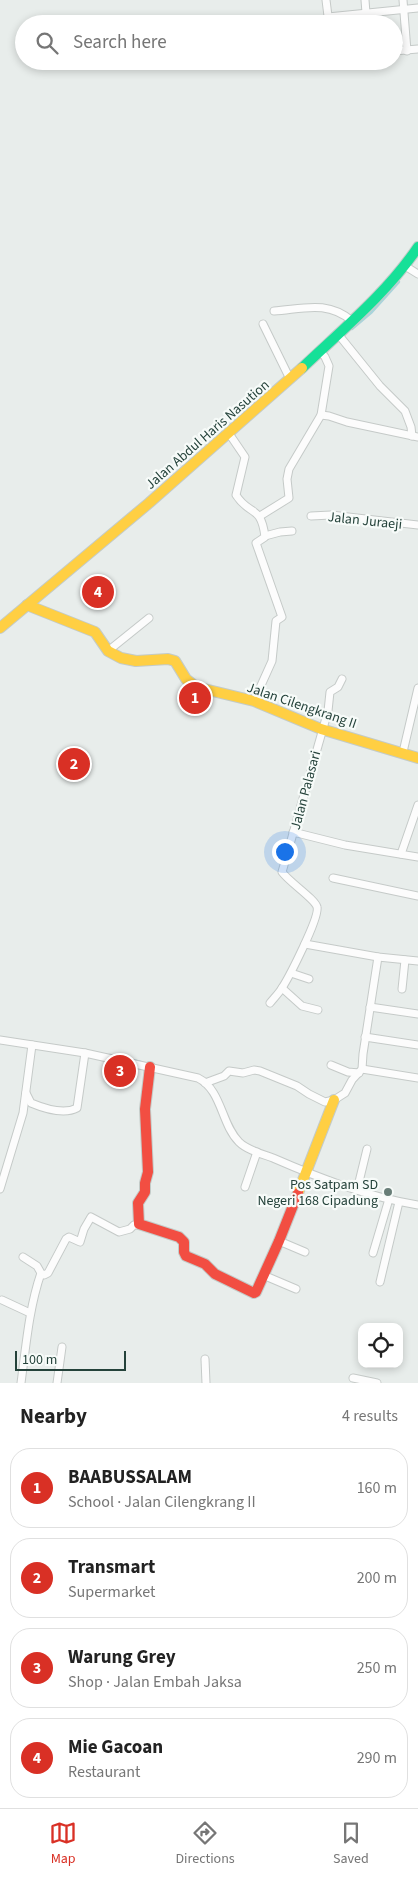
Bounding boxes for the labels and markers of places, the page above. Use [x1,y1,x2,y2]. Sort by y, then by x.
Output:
pin: 4 [82,573,114,611]
pin: 1 [179,679,211,717]
pin: 2 [58,745,90,783]
pin: 3 [104,1052,136,1090]
place label: Pos Satpam SD Negeri 168 Cipadung [257,1175,378,1211]
marker: Pos Satpam SD Negeri 168 Cipadung [382,1186,394,1198]

